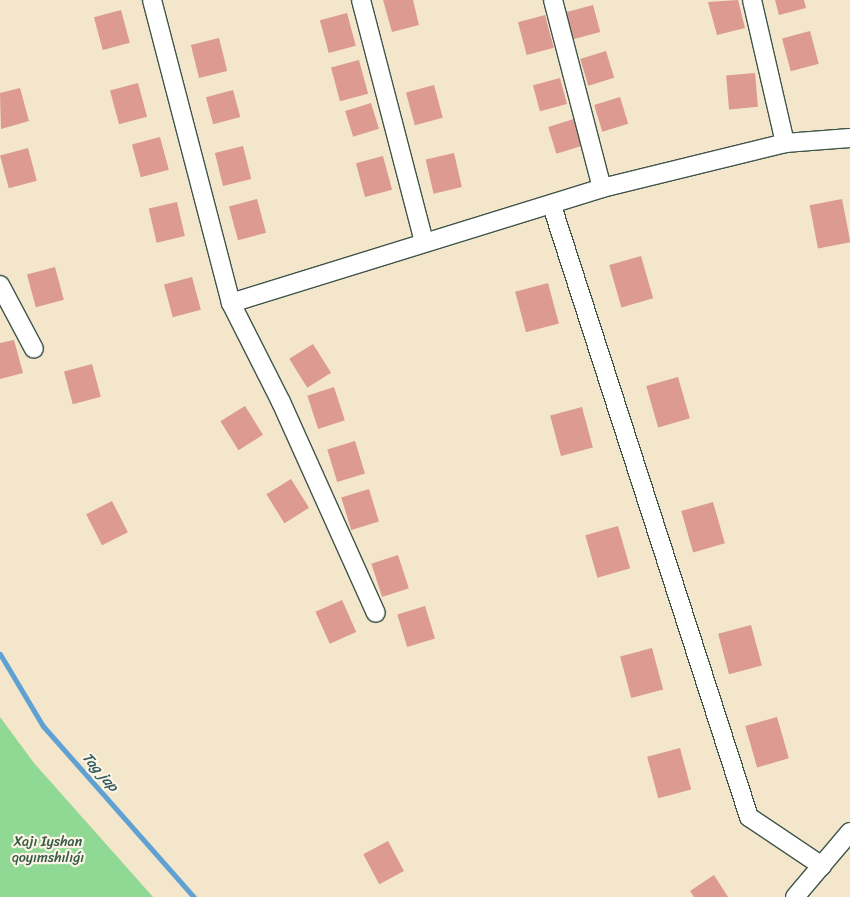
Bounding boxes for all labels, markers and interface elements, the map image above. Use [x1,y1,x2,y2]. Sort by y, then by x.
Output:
water label: Tag jap [78,749,122,795]
park label: Xajı Iyshan qoyımshılıǵı [12,834,84,866]

